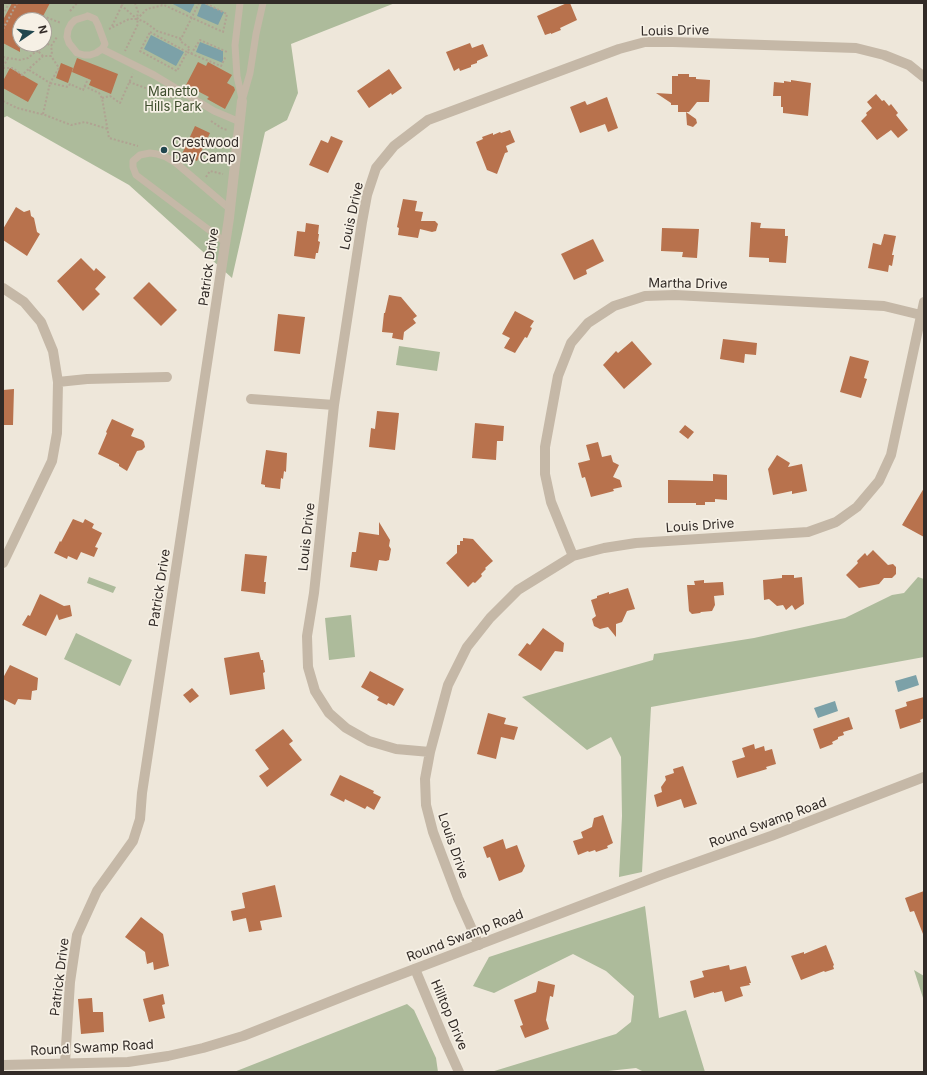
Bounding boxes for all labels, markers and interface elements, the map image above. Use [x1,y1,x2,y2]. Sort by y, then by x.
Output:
north arrow [12,12,52,52]
street label: Louis Drive [640,23,710,39]
text: N [35,24,50,35]
park label: Manetto Hills Park [144,84,202,115]
place label: Crestwood Day Camp [172,135,239,166]
marker: Crestwood Day Camp [159,145,169,155]
street label: Louis Drive [337,181,367,251]
street label: Patrick Drive [196,227,222,307]
street label: Martha Drive [648,276,728,292]
street label: Louis Drive [296,502,318,572]
street label: Louis Drive [665,516,735,536]
street label: Patrick Drive [146,548,174,628]
street label: Round Swamp Road [707,795,829,851]
street label: Louis Drive [434,811,472,881]
street label: Round Swamp Road [405,907,525,965]
street label: Patrick Drive [47,937,73,1017]
street label: Hilltop Drive [427,977,471,1053]
street label: Round Swamp Road [30,1037,154,1059]

